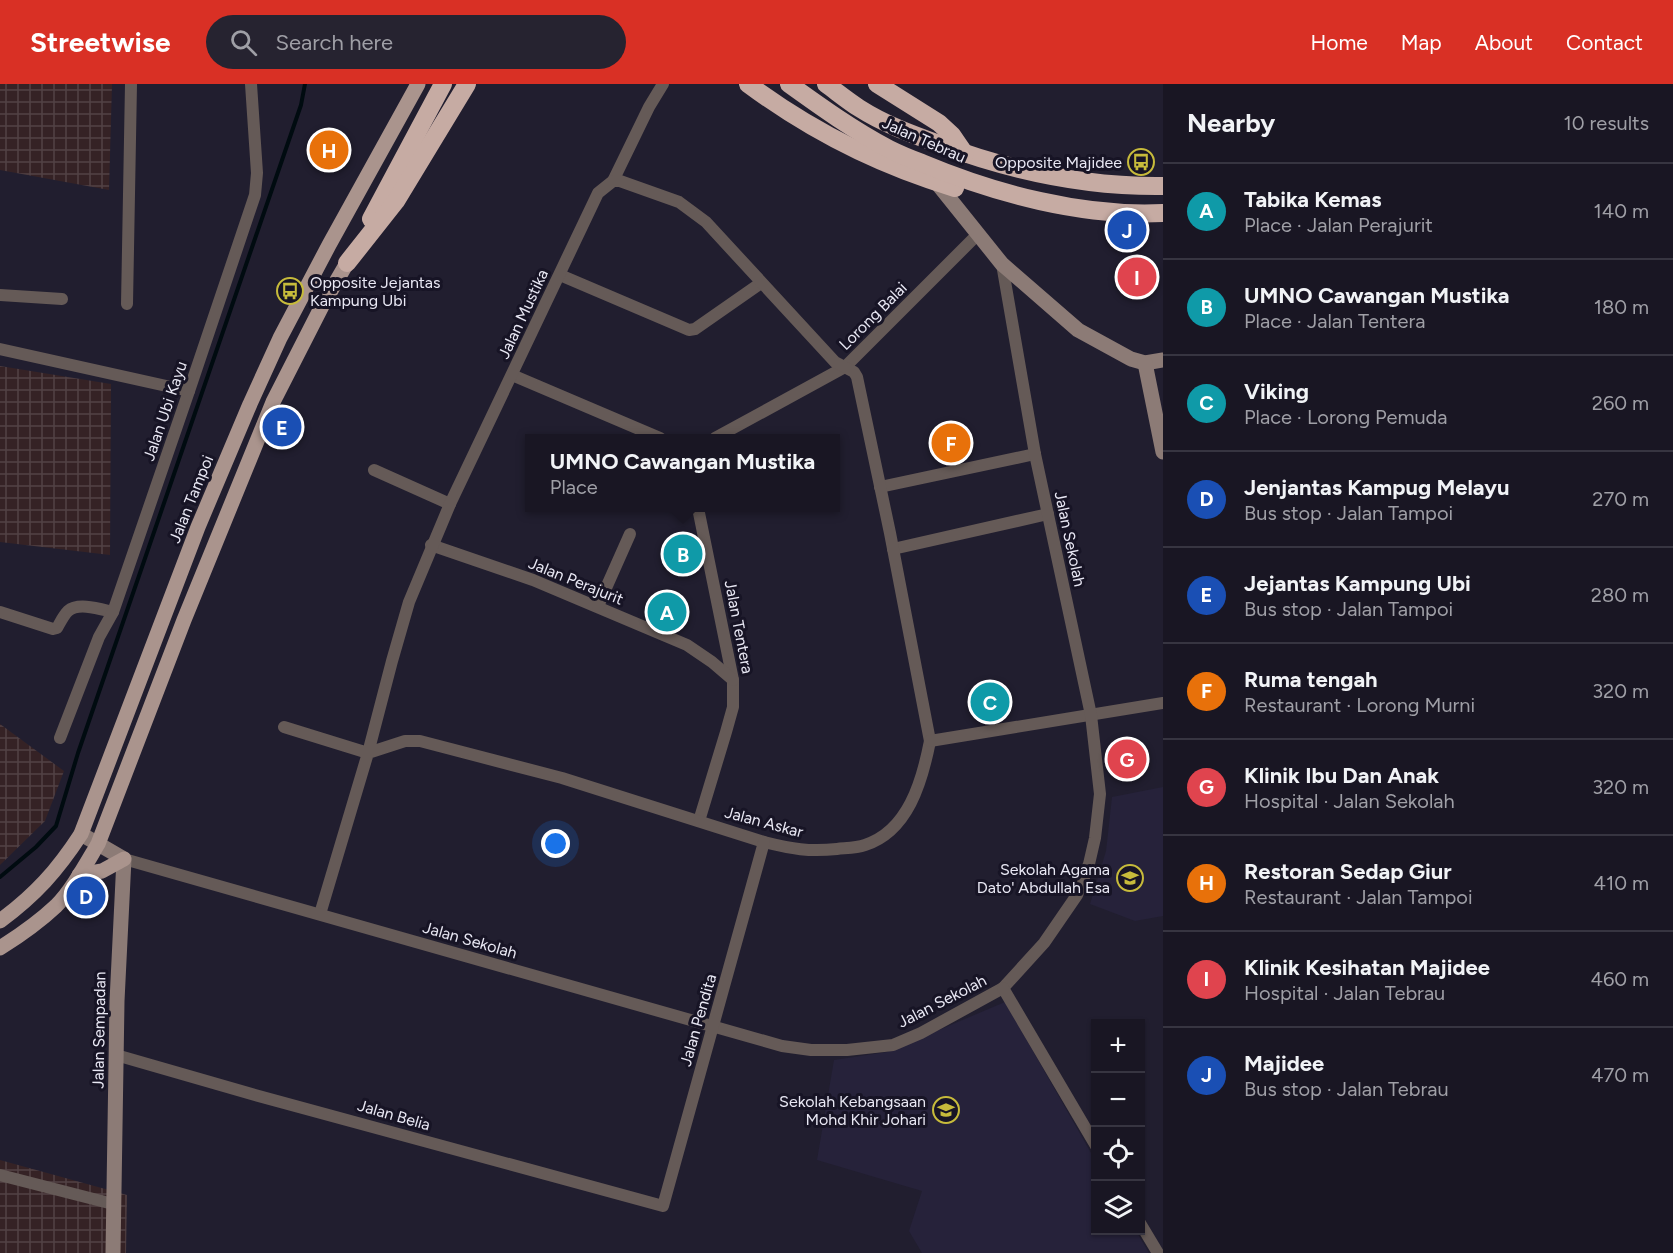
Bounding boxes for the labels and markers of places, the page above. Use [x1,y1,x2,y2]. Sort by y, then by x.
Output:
pin: H [310,128,348,172]
bus stop icon: Opposite Majidee [1126,147,1156,177]
place label: Opposite Majidee [995,153,1122,172]
pin: J [1108,208,1146,252]
pin: I [1118,254,1156,300]
place label: Opposite Jejantas Kampung Ubi [310,273,440,310]
bus stop icon: Opposite Jejantas Kampung Ubi [275,276,305,306]
pin: E [262,404,302,450]
pin: F [932,420,970,466]
pin: B [664,532,702,576]
pin: A [648,590,686,634]
pin: C [970,680,1010,724]
pin: G [1108,736,1146,782]
place label: Sekolah Agama Dato' Abdullah Esa [977,860,1110,897]
school or university icon: Sekolah Agama Dato' Abdullah Esa [1115,863,1145,893]
pin: D [66,874,106,918]
place label: Sekolah Kebangsaan Mohd Khir Johari [779,1092,926,1129]
school or university icon: Sekolah Kebangsaan Mohd Khir Johari [931,1095,961,1125]

